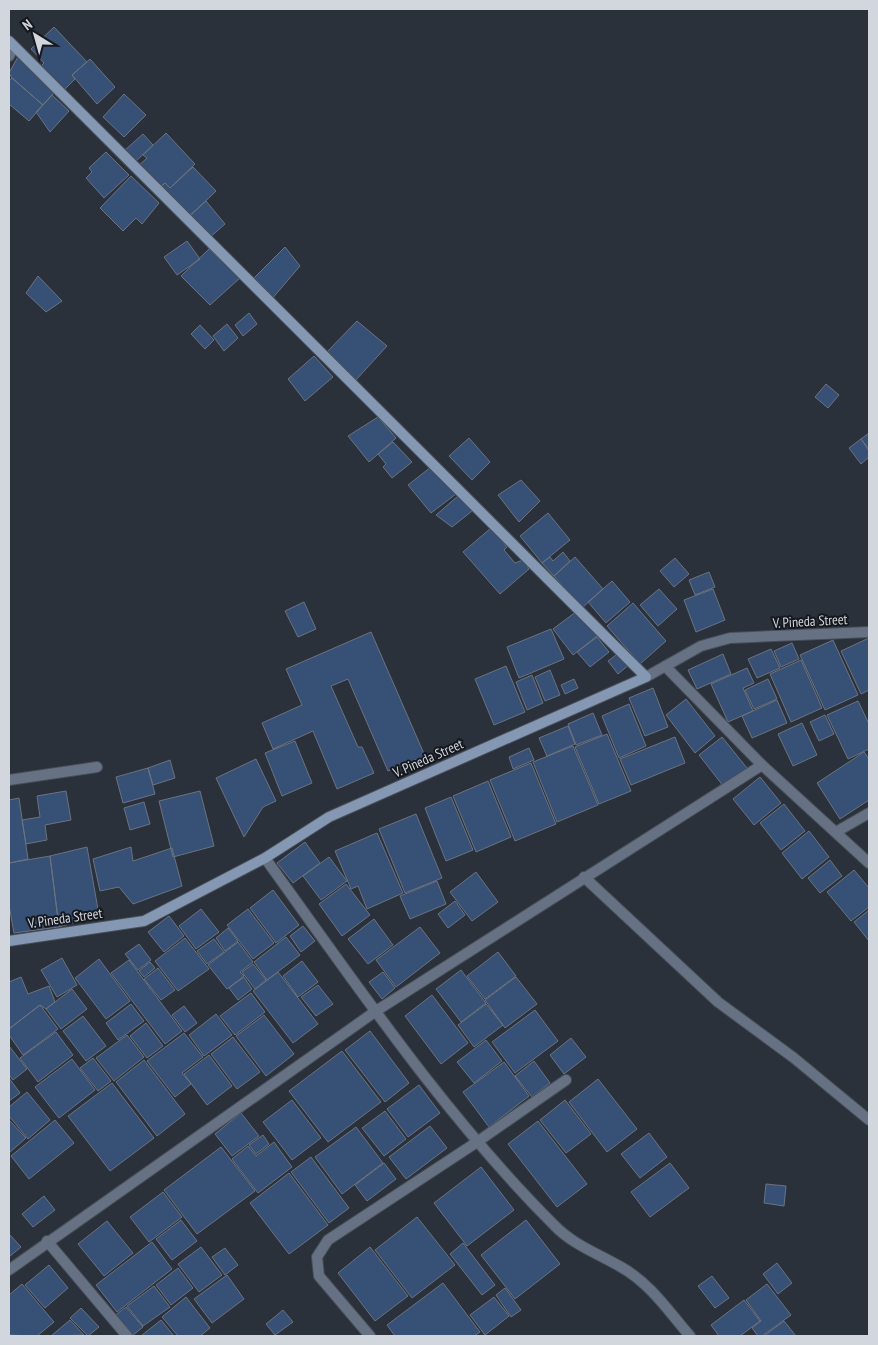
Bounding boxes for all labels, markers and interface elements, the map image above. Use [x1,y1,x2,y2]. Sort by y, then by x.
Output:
north arrow [10,10,60,60]
text: N [19,15,36,34]
street label: V. Pineda Street [771,610,848,632]
street label: V. Pineda Street [389,735,466,782]
street label: V. Pineda Street [26,904,103,932]

